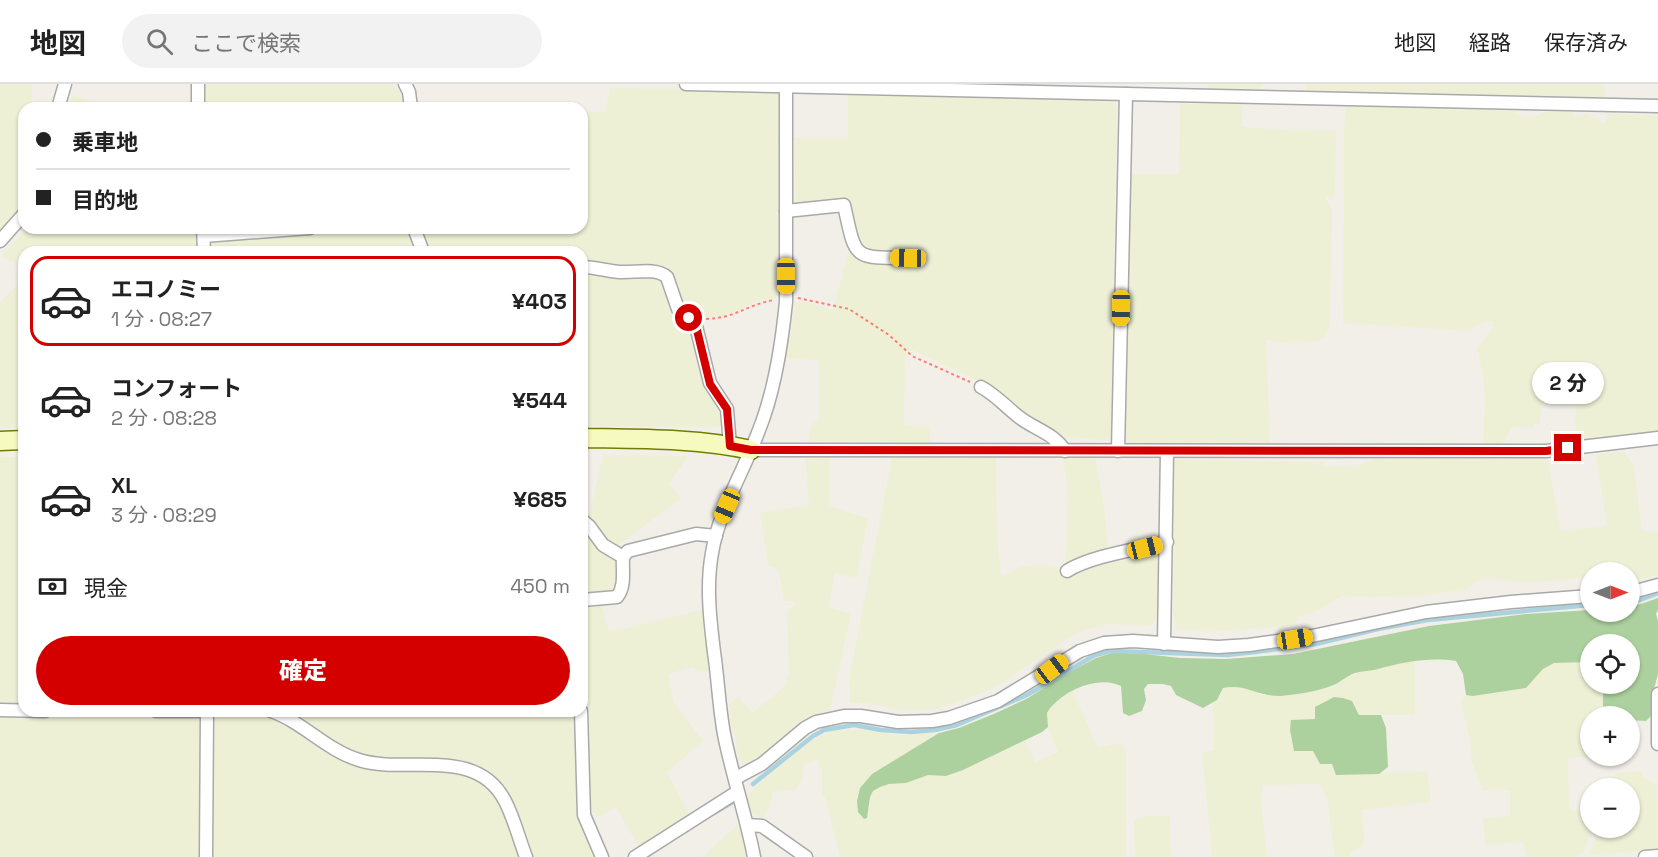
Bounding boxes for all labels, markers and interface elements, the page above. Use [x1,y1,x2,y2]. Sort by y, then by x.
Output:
search box [122,14,542,68]
text: 地図 [30,25,86,61]
icon: search [143,25,176,58]
text: ここで検索 [191,29,301,57]
text: 地図 [1394,29,1436,56]
text: 経路 [1469,29,1511,56]
text: 保存済み [1544,29,1628,56]
text: 乗車地 [72,128,138,156]
text: 目的地 [72,186,138,214]
car [890,249,926,267]
car [777,258,795,294]
icon: car [39,274,93,328]
text: エコノミー [111,275,221,303]
text: ¥403 [512,287,567,315]
car [1112,290,1130,326]
route start [675,304,702,331]
text: 1 分 · 08:27 [111,306,212,332]
callout: 2 分 [1532,361,1604,403]
text: 2 分 [1550,370,1586,396]
icon: car [39,373,93,427]
text: コンフォート [111,374,242,402]
text: ¥544 [512,386,567,414]
text: 2 分 · 08:28 [111,405,217,431]
route end [1554,434,1581,461]
text: XL [111,471,137,499]
icon: car [39,472,93,526]
text: ¥685 [513,485,567,513]
car [712,486,742,526]
text: 3 分 · 08:29 [111,502,217,528]
car [1125,535,1165,561]
north arrow [1580,562,1640,622]
map controls [1580,562,1640,838]
icon: cash [36,570,69,603]
text: 450 m [510,573,570,599]
text: 現金 [84,574,128,602]
car [1276,627,1314,651]
button: locate [1580,634,1640,694]
button: 確定 [36,636,570,705]
car [1032,651,1072,687]
button: + [1580,706,1640,766]
button: − [1580,778,1640,838]

